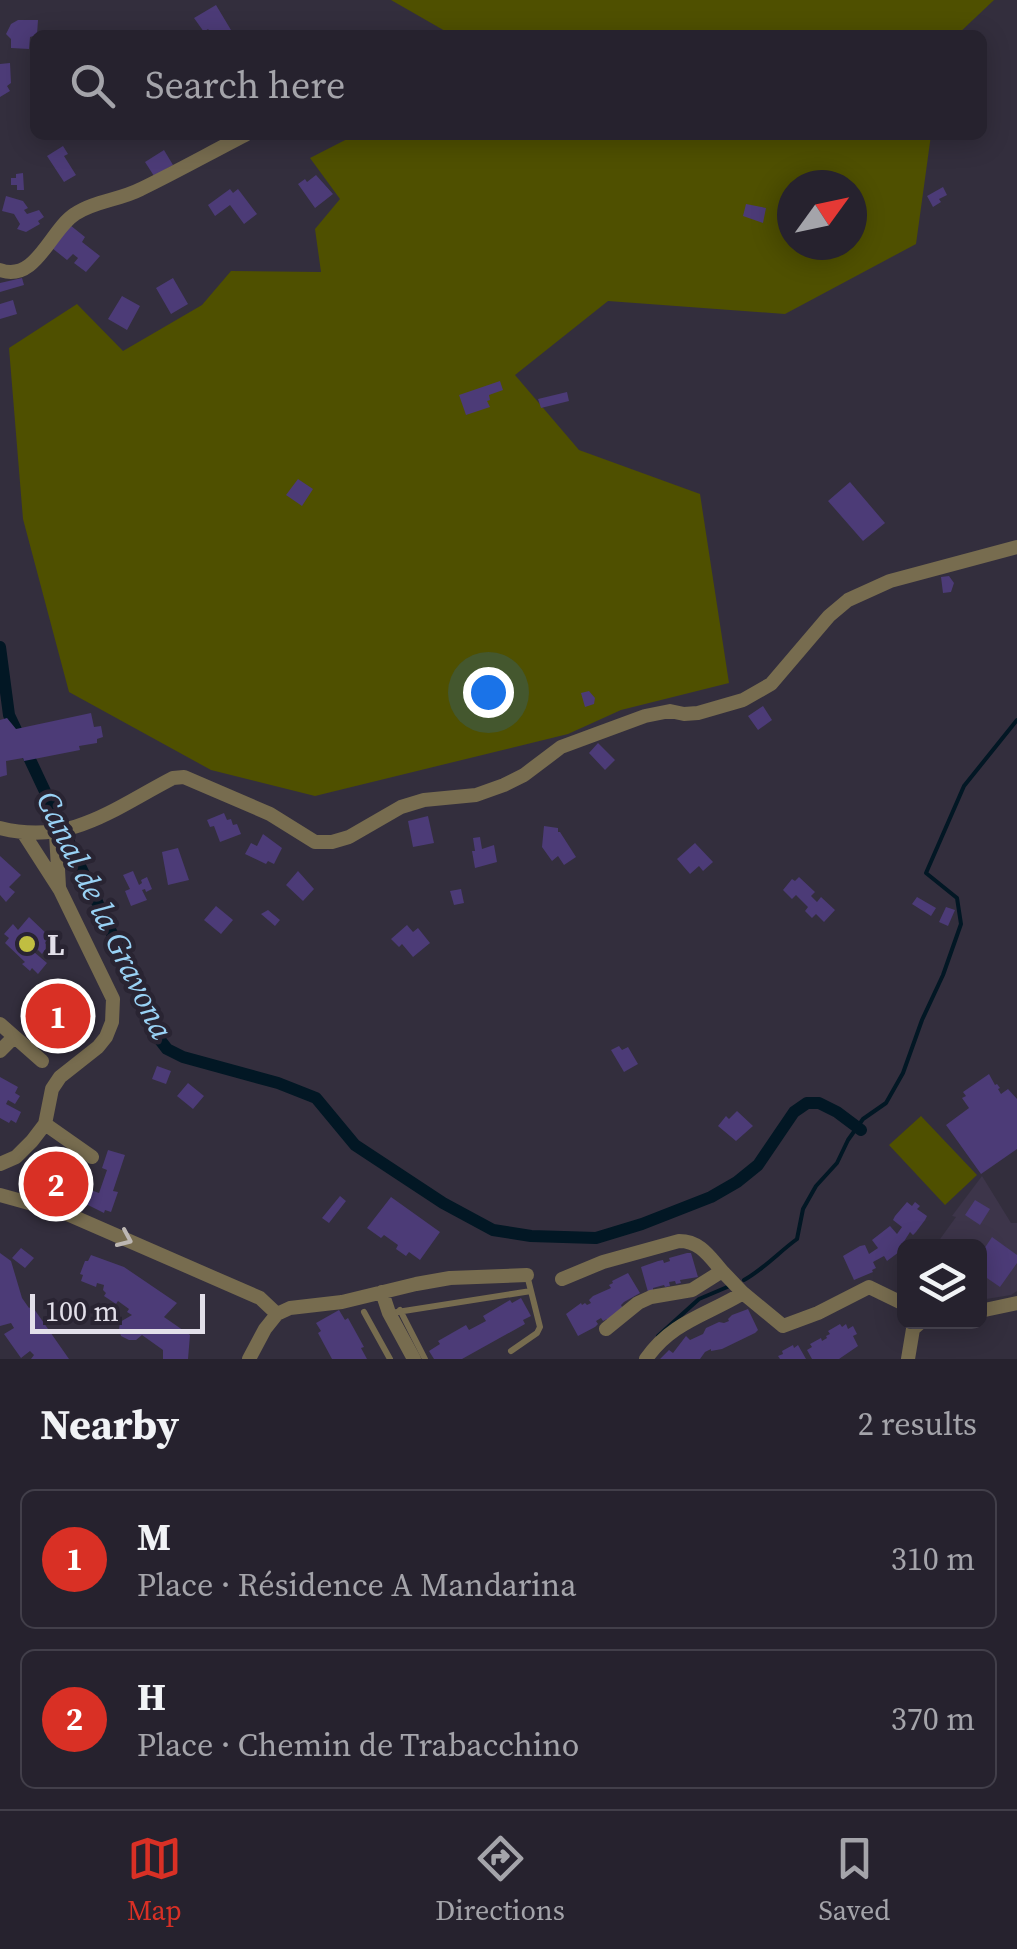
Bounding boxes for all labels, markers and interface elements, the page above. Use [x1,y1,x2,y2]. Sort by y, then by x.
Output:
search box [30,30,987,140]
icon: search [65,58,120,113]
text: Search here [145,59,345,111]
north arrow [777,170,867,260]
your location [463,667,514,718]
water label: Canal de la Gravona [26,784,184,1047]
place label: L [47,924,64,965]
marker: L [16,933,38,955]
pin: 1 [26,978,90,1054]
pin: 2 [23,1146,88,1222]
one-way arrow [115,1227,133,1247]
map controls [897,1239,987,1329]
button: layers [897,1239,987,1329]
scale bar [30,1289,205,1334]
text: 100 m [45,1292,119,1330]
text: Nearby [40,1395,179,1453]
text: 2 results [858,1402,977,1446]
text: M [137,1511,171,1563]
text: 1 [66,1537,83,1581]
text: 310 m [891,1537,975,1581]
text: Place · Résidence A Mandarina [137,1563,576,1607]
text: H [137,1671,166,1723]
text: 2 [66,1697,83,1741]
text: 370 m [891,1697,975,1741]
text: Place · Chemin de Trabacchino [137,1723,579,1767]
tab: Map [127,1831,182,1929]
tab: Directions [435,1831,565,1929]
tab: Saved [818,1831,890,1929]

